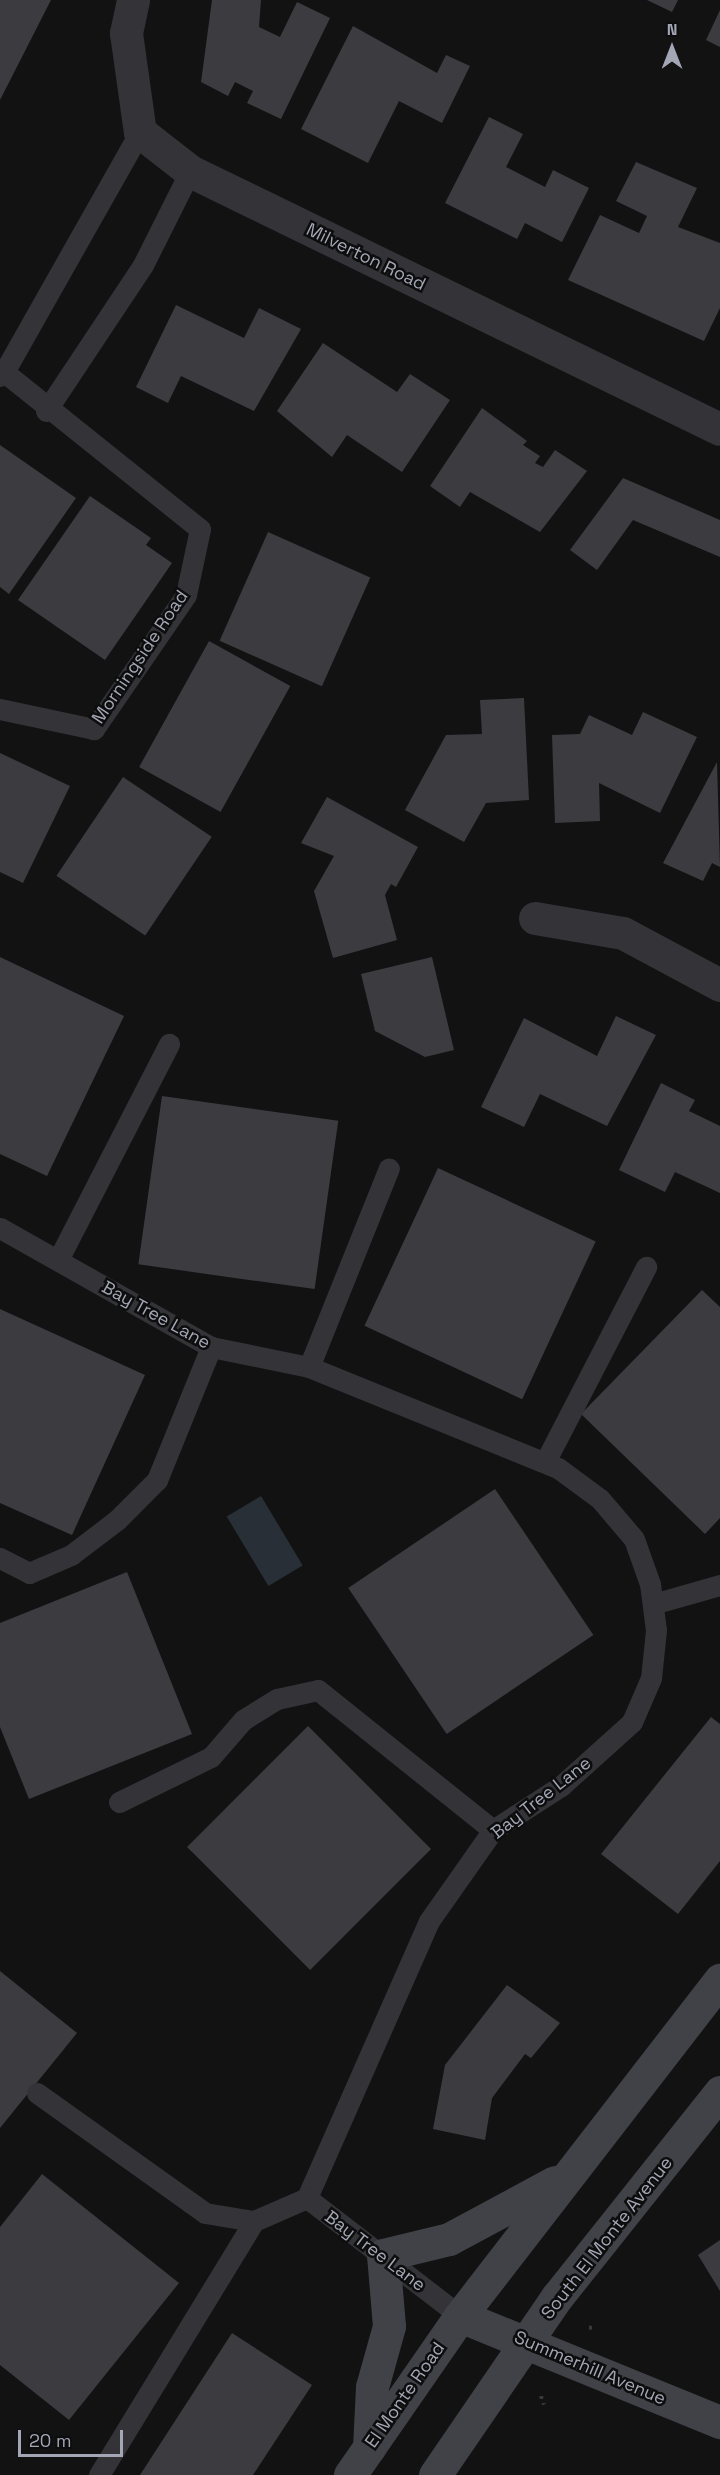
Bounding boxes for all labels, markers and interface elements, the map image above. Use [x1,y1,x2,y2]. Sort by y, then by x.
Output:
north arrow [642,18,702,78]
text: N [667,19,677,40]
street label: Milverton Road [303,219,429,295]
street label: Morningside Road [87,586,193,728]
street label: Bay Tree Lane [98,1276,214,1354]
street label: Bay Tree Lane [487,1752,595,1844]
street label: South El Monte Avenue [537,2152,677,2324]
street label: Bay Tree Lane [320,2206,430,2296]
street label: Summerhill Avenue [511,2326,669,2410]
street label: El Monte Road [361,2338,449,2452]
scale bar [21,2418,126,2456]
text: 20 m [29,2429,72,2452]

